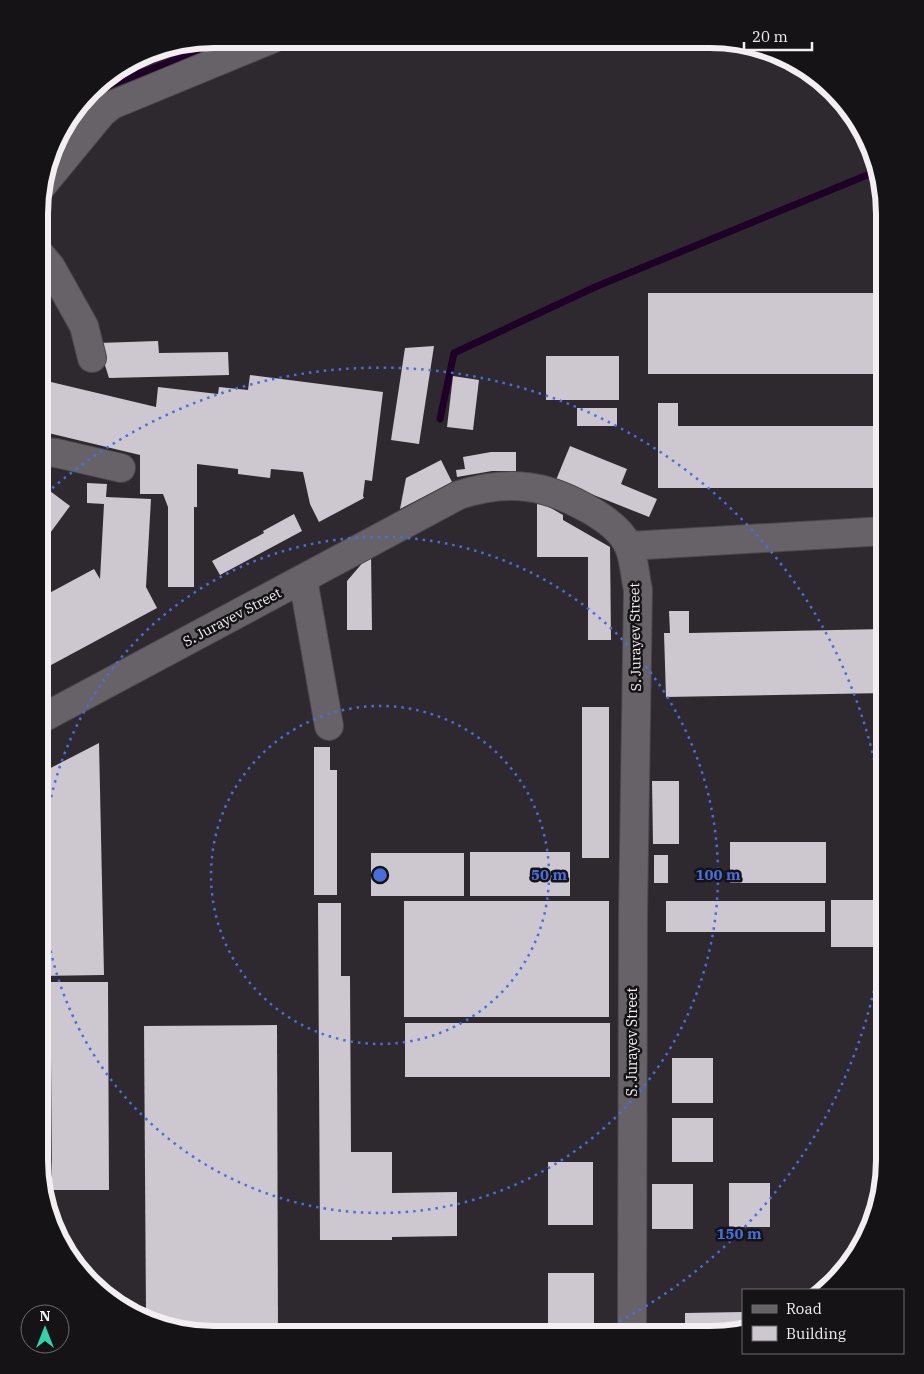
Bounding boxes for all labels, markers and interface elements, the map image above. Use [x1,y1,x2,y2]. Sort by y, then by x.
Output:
scale bar [744,20,812,52]
text: 20 m [752,27,788,46]
street label: S. Jurayev Street [625,582,645,692]
street label: S. Jurayev Street [180,583,284,650]
text: 50 m [531,865,567,884]
text: 100 m [695,865,741,884]
centre of rings [371,866,389,884]
street label: S. Jurayev Street [623,988,641,1096]
text: 150 m [716,1224,762,1243]
legend [742,1289,904,1354]
text: Road [786,1299,822,1318]
north arrow [20,1304,70,1354]
text: N [39,1307,51,1325]
text: Building [786,1324,846,1343]

